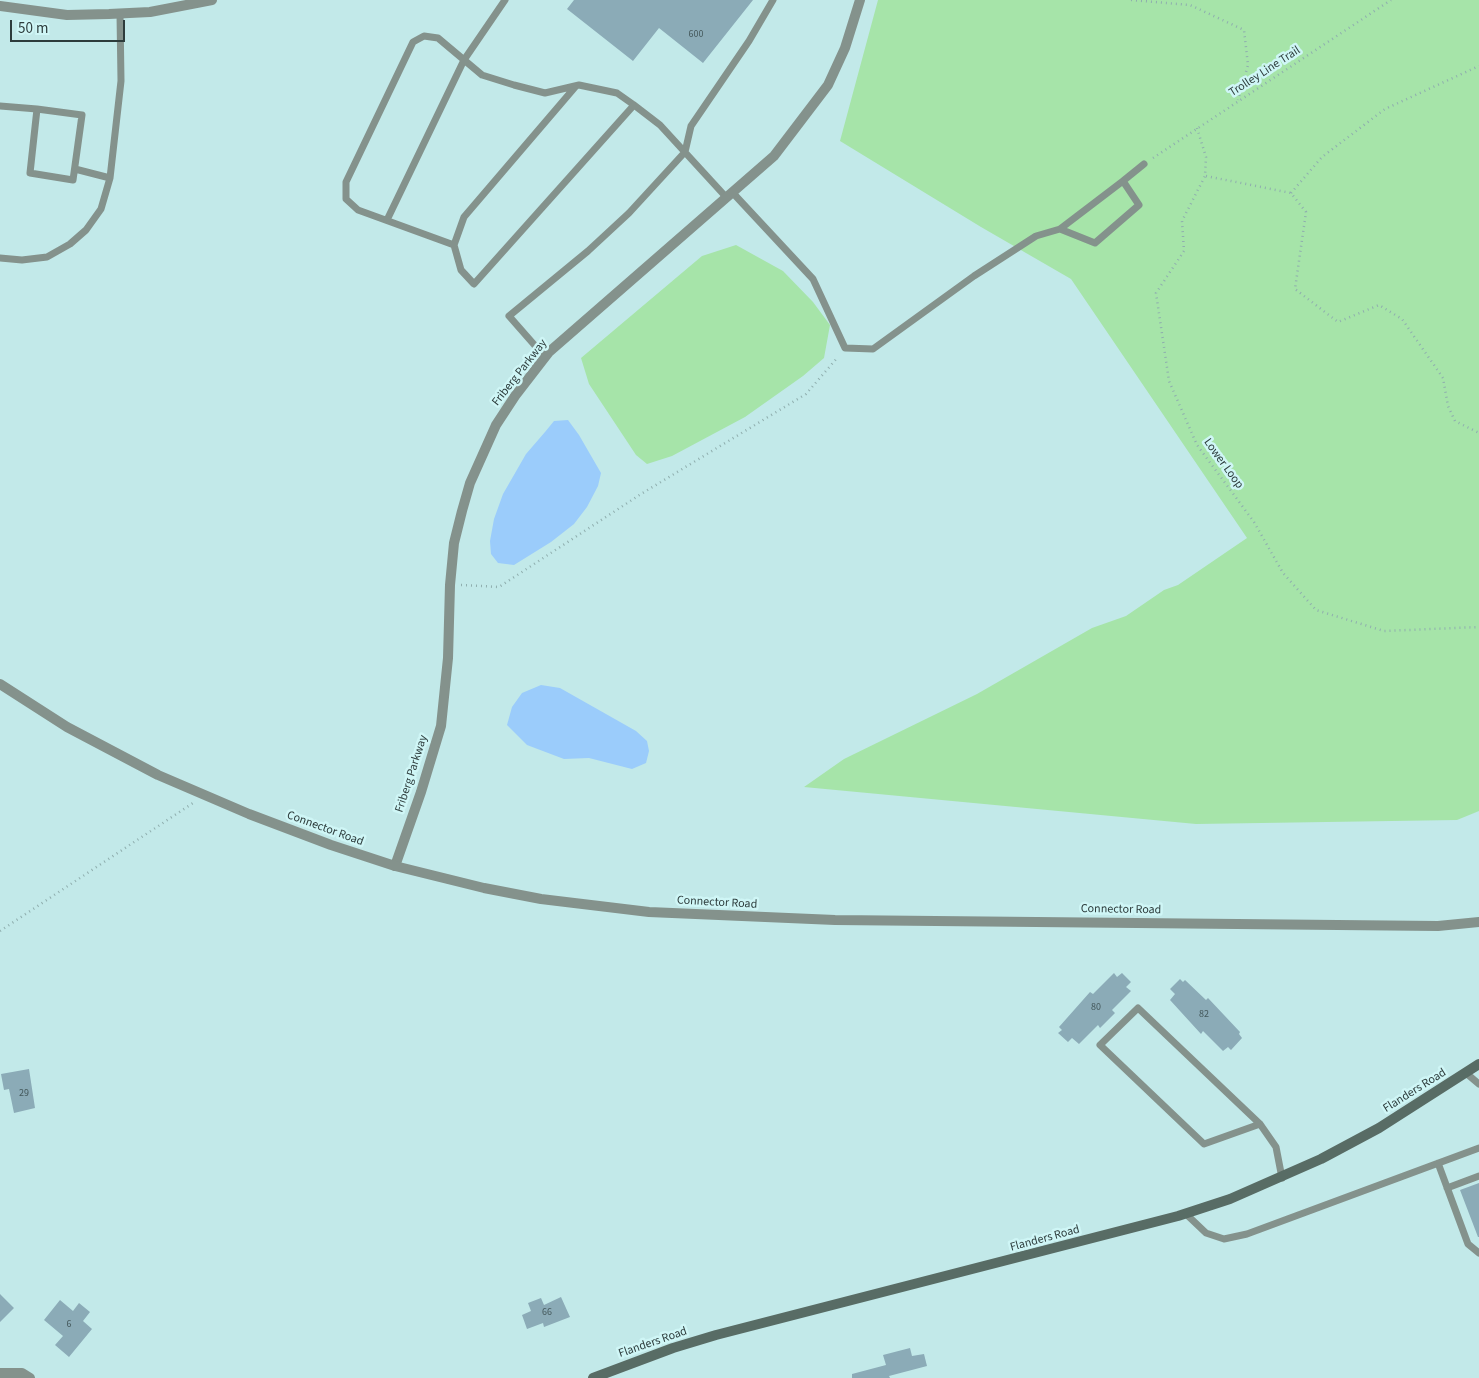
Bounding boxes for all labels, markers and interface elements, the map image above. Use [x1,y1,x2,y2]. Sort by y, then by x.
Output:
scale bar [12,10,128,42]
text: 50 m [18,18,48,39]
house number: 600 [689,29,703,41]
street label: Trolley Line Trail [1227,44,1303,100]
street label: Friberg Parkway [490,337,550,409]
street label: Lower Loop [1200,436,1246,492]
street label: Friberg Parkway [393,734,431,814]
street label: Connector Road [285,808,365,850]
street label: Connector Road [676,894,758,912]
street label: Connector Road [1081,902,1161,918]
house number: 80 [1091,1002,1101,1014]
house number: 82 [1199,1009,1209,1021]
street label: Flanders Road [1381,1066,1449,1116]
house number: 29 [19,1088,29,1100]
street label: Flanders Road [1009,1223,1081,1255]
house number: 66 [542,1307,552,1319]
house number: 6 [67,1319,71,1331]
street label: Flanders Road [617,1325,689,1361]

